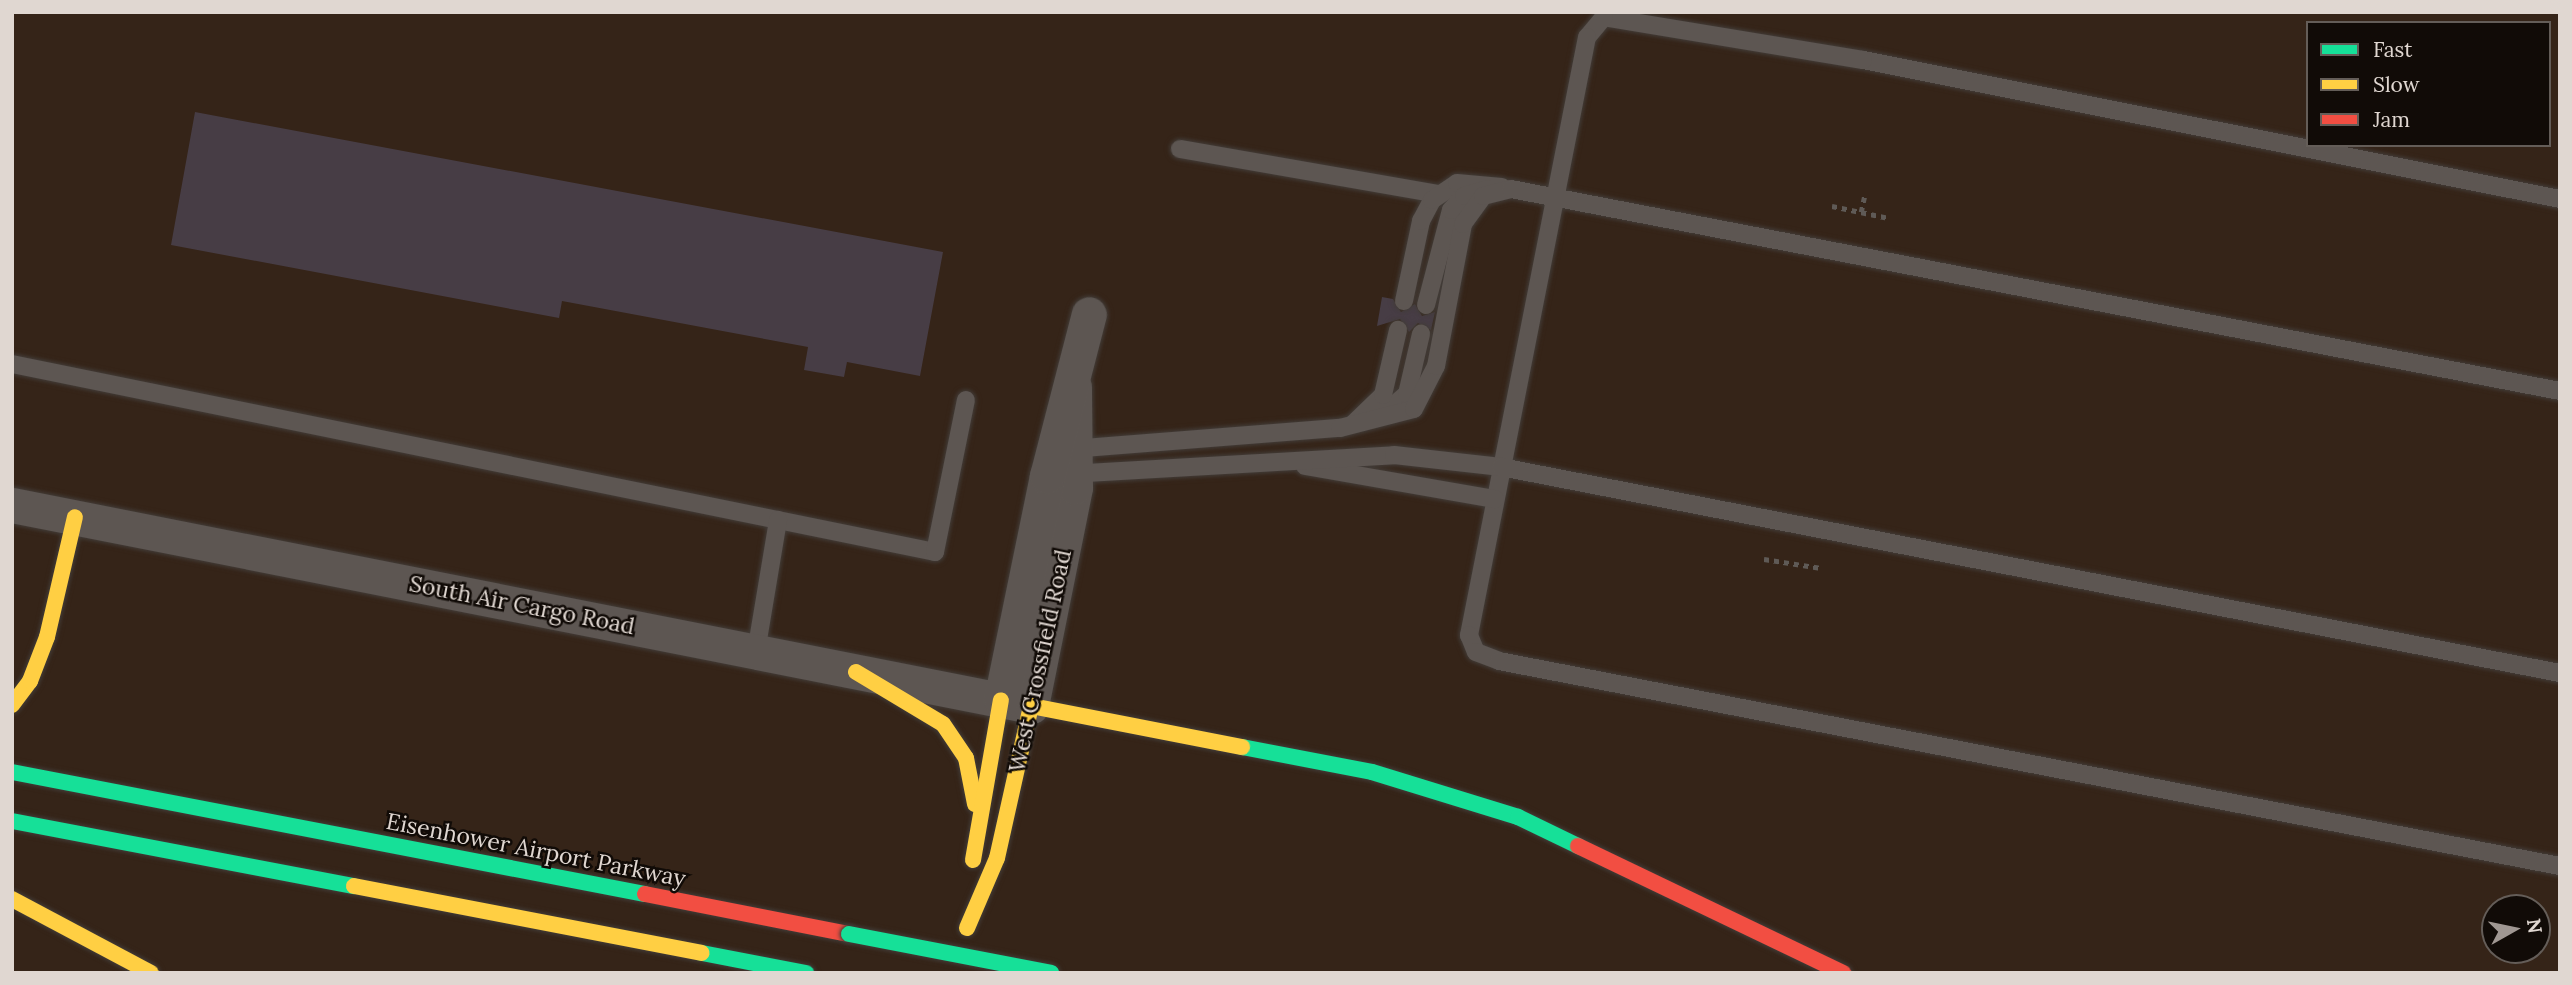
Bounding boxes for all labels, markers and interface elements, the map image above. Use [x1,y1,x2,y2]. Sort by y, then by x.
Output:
legend [2306,21,2551,147]
text: Fast [2373,36,2412,63]
text: Slow [2373,71,2420,98]
text: Jam [2373,106,2410,133]
street label: West Crossfield Road [1003,547,1077,775]
street label: South Air Cargo Road [407,570,637,640]
street label: Eisenhower Airport Parkway [384,807,688,893]
north arrow [2481,894,2551,964]
text: N [2522,917,2548,935]

